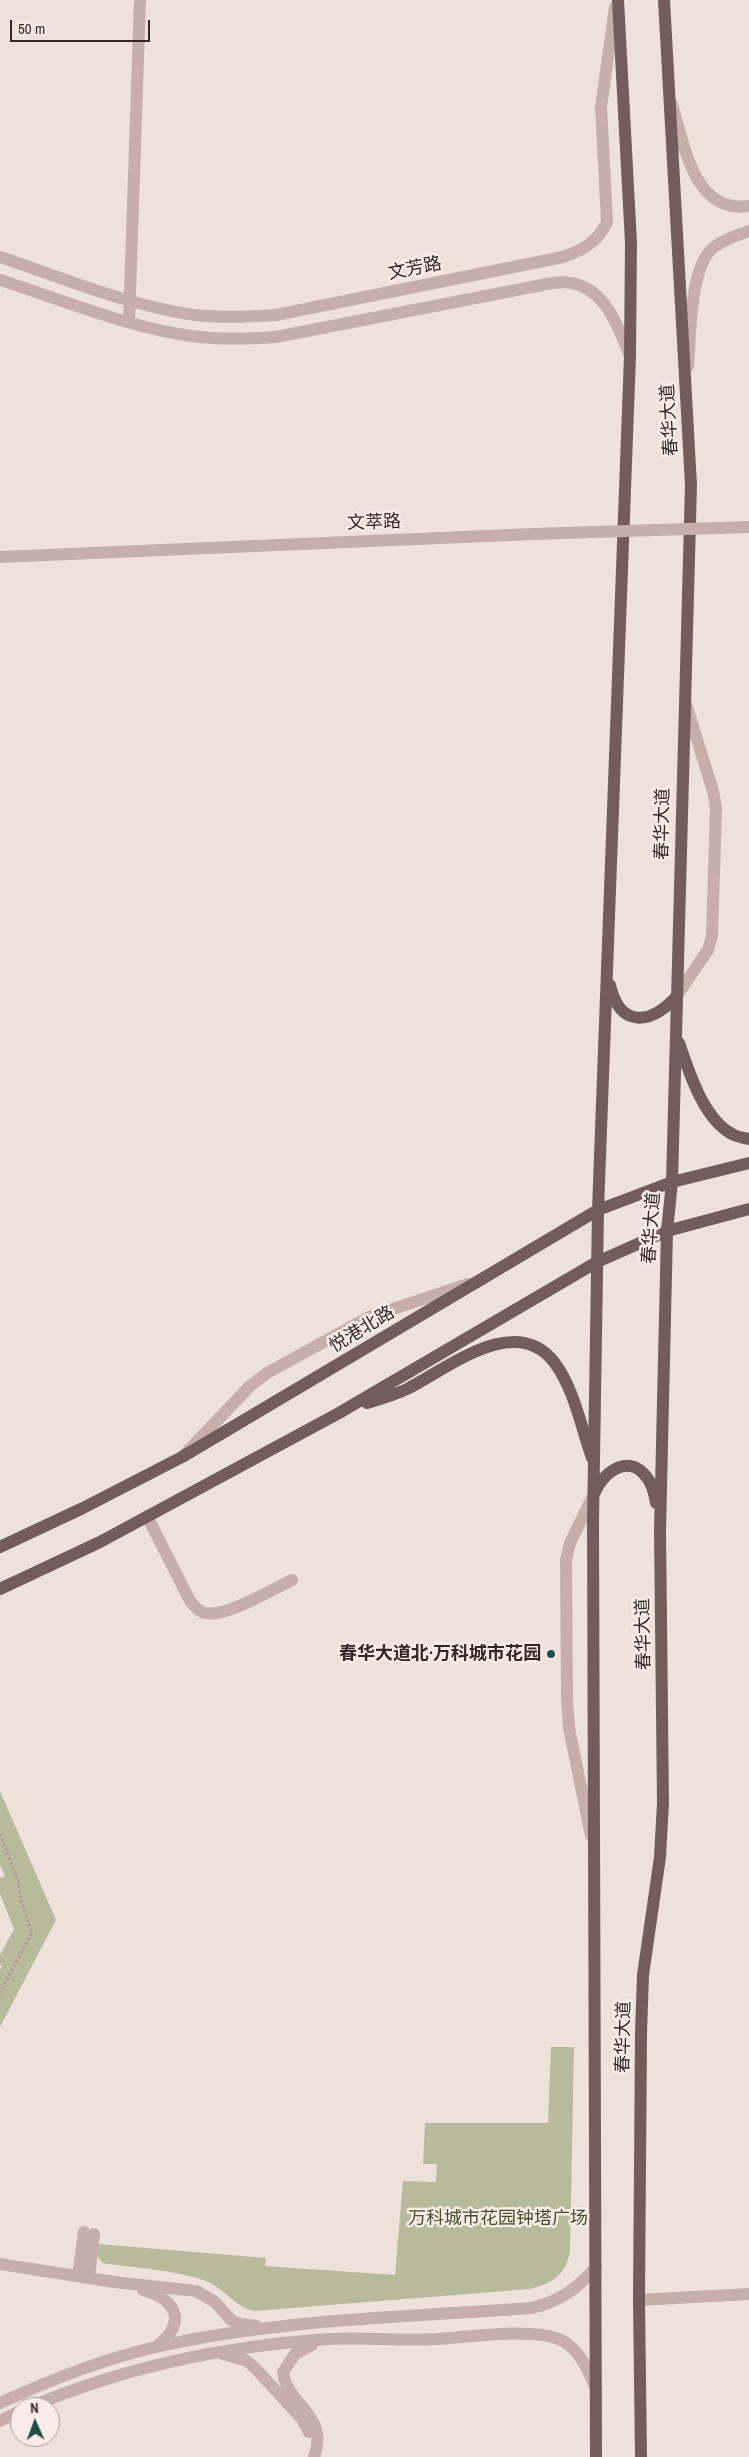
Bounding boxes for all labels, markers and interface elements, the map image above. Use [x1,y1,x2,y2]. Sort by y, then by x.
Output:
scale bar [12,10,152,42]
text: 50 m [18,18,45,39]
street label: 文芳路 [386,253,444,285]
street label: 春华大道 [657,383,683,457]
street label: 文萃路 [347,511,401,535]
street label: 春华大道 [652,788,674,860]
street label: 春华大道 [639,1191,665,1265]
street label: 悦港北路 [326,1302,398,1358]
street label: 春华大道 [633,1598,655,1670]
place label: 春华大道北·万科城市花园 [339,1643,541,1665]
marker: 春华大道北·万科城市花园 [545,1648,557,1660]
street label: 春华大道 [613,2001,635,2073]
park label: 万科城市花园钟塔广场 [408,2208,588,2230]
north arrow [10,2397,60,2447]
text: N [30,2399,39,2417]

